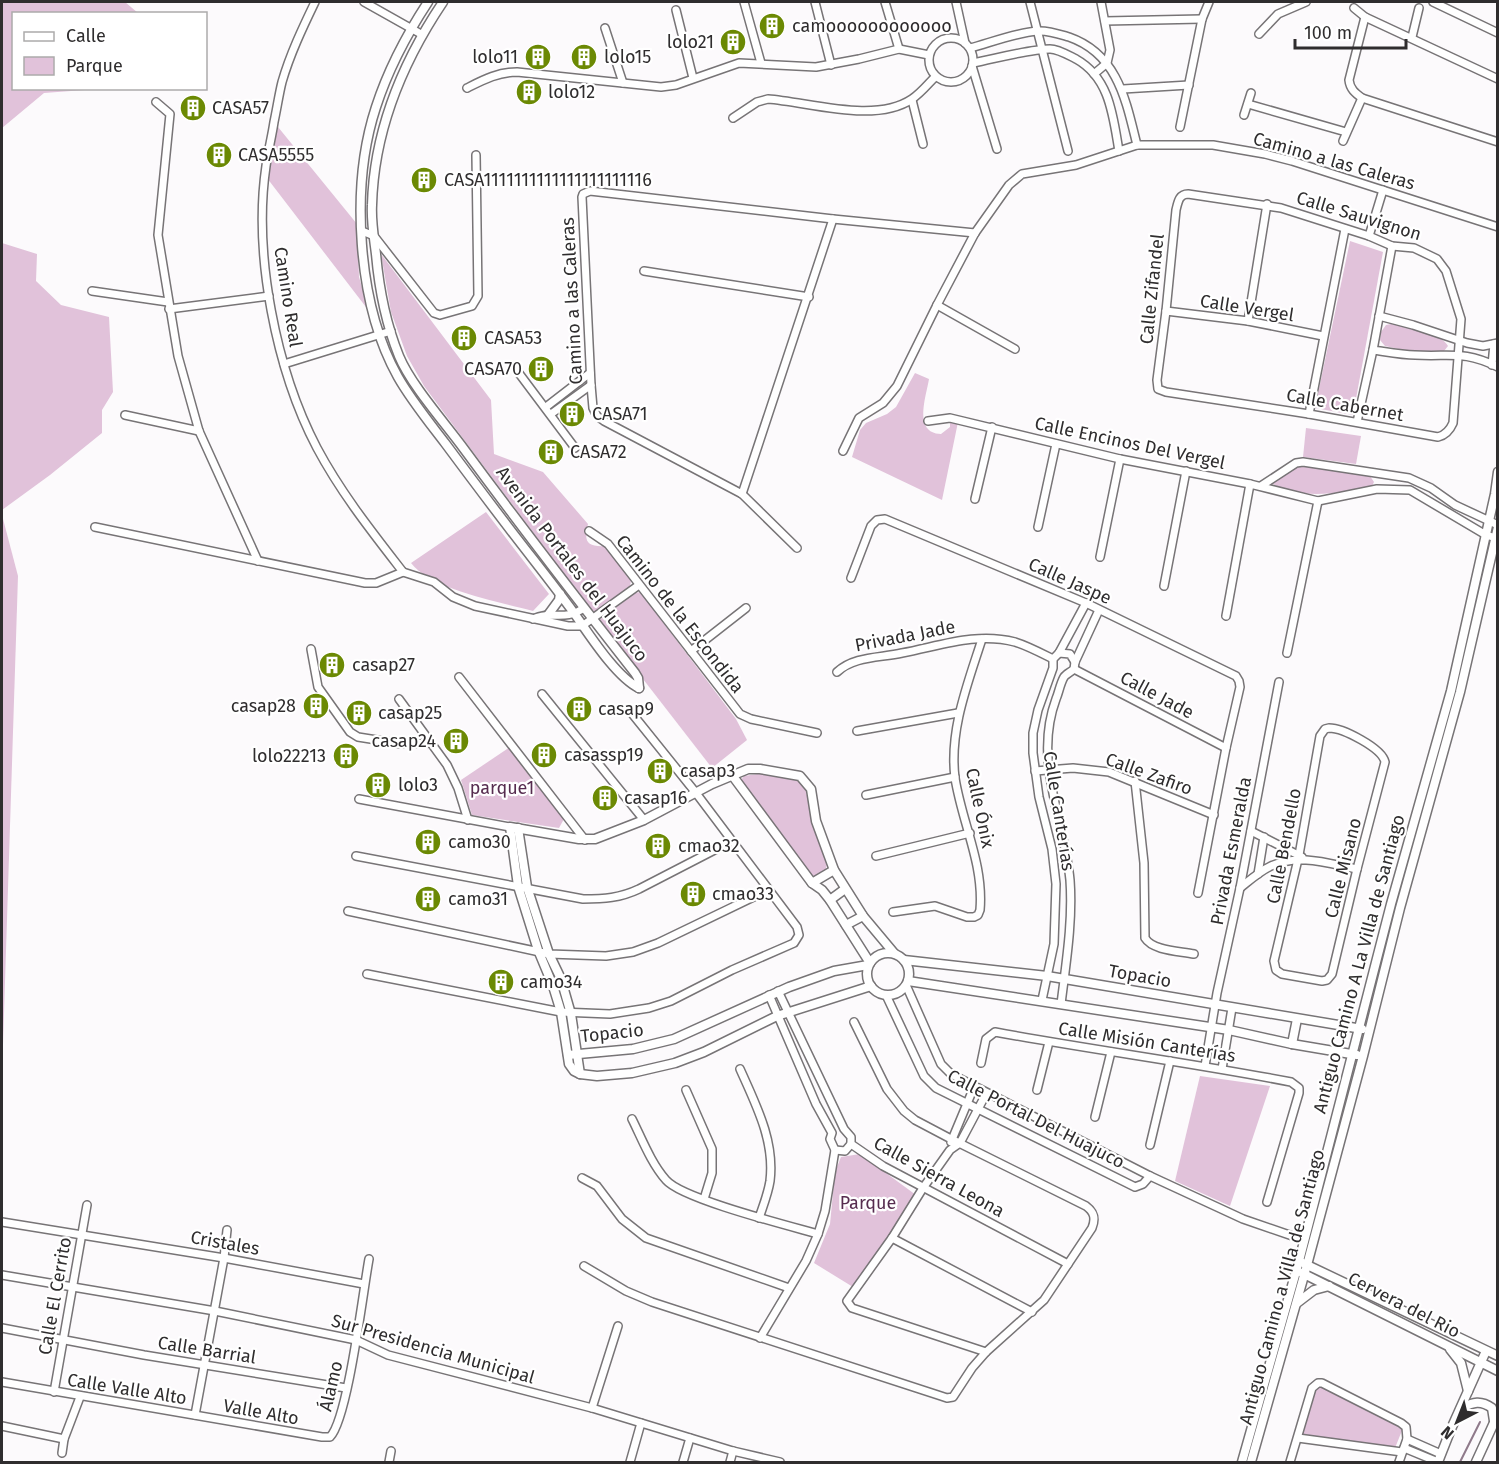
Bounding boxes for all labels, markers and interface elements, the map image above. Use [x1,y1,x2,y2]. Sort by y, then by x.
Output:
building icon: camoooooooooooo [757,11,787,41]
legend [12,12,207,90]
scale bar [1295,12,1406,50]
place label: camoooooooooooo [792,15,952,37]
text: 100 m [1304,22,1352,44]
text: Calle [66,25,106,47]
building icon: lolo21 [718,27,748,57]
place label: lolo21 [667,31,714,53]
building icon: lolo11 [523,42,553,72]
building icon: lolo15 [569,42,599,72]
place label: lolo11 [472,46,518,68]
place label: lolo15 [604,46,651,68]
text: Parque [66,55,123,77]
building icon: lolo12 [514,77,544,107]
place label: lolo12 [548,81,595,103]
building icon: CASA57 [178,93,208,123]
place label: CASA57 [212,97,269,119]
street label: Camino a las Caleras [1251,127,1417,195]
building icon: CASA5555 [204,140,234,170]
place label: CASA5555 [238,144,314,166]
building icon: CASA1111111111111111111116 [409,165,439,195]
place label: CASA1111111111111111111116 [444,169,652,191]
street label: Calle Sauvignon [1294,187,1424,245]
street label: Camino a las Caleras [557,217,587,385]
street label: Calle Zifandel [1135,233,1169,345]
street label: Camino Real [269,245,307,349]
street label: Calle Vergel [1198,290,1296,326]
building icon: CASA53 [449,323,479,353]
place label: CASA53 [484,327,542,349]
building icon: CASA70 [526,354,556,384]
place label: CASA70 [464,358,522,380]
street label: Calle Cabernet [1285,384,1406,426]
building icon: CASA71 [557,399,587,429]
place label: CASA71 [592,403,648,425]
street label: Calle Encinos Del Vergel [1033,412,1227,474]
building icon: CASA72 [536,437,566,467]
place label: CASA72 [570,441,627,463]
street label: Avenida Portales del Huajuco [491,462,653,666]
street label: Camino de la Escondida [611,530,749,698]
street label: Calle Jaspe [1025,553,1115,609]
street label: Privada Jade [853,616,957,656]
building icon: casap27 [317,650,347,680]
place label: casap27 [352,654,415,676]
street label: Calle Jade [1116,666,1198,724]
building icon: casap28 [301,691,331,721]
building icon: casap9 [564,694,594,724]
place label: casap28 [231,695,296,717]
building icon: casap25 [344,698,374,728]
place label: casap9 [598,698,654,720]
place label: casap25 [378,702,442,724]
building icon: casap24 [441,726,471,756]
place label: casap24 [372,730,436,752]
building icon: casassp19 [529,740,559,770]
building icon: lolo22213 [331,741,361,771]
place label: casassp19 [564,744,644,766]
place label: lolo22213 [252,745,326,767]
street label: Calle Zafiro [1103,748,1195,800]
street label: Calle Canterías [1039,750,1079,872]
building icon: casap3 [645,756,675,786]
place label: casap3 [680,760,735,782]
street label: Calle Ónix [961,766,999,850]
building icon: lolo3 [363,770,393,800]
place label: lolo3 [398,774,438,796]
street label: Privada Esmeralda [1206,775,1256,927]
park label: parque1 [470,777,534,799]
building icon: casap16 [590,783,620,813]
street label: Calle Bendello [1262,786,1306,906]
place label: casap16 [624,787,687,809]
street label: Antiguo Camino A La Villa de Santiago [1308,812,1410,1116]
street label: Calle Misano [1320,816,1366,920]
building icon: camo30 [413,827,443,857]
place label: camo30 [448,831,511,853]
building icon: cmao32 [643,831,673,861]
place label: cmao32 [678,835,740,857]
building icon: cmao33 [678,879,708,909]
place label: cmao33 [712,883,774,905]
building icon: camo31 [413,884,443,914]
place label: camo31 [448,888,508,910]
street label: Topacio [1107,960,1173,992]
building icon: camo34 [486,967,516,997]
place label: camo34 [520,971,583,993]
street label: Calle Misión Canterías [1057,1017,1237,1067]
street label: Topacio [579,1019,645,1047]
street label: Calle Portal Del Huajuco [944,1065,1128,1173]
street label: Calle Sierra Leona [870,1132,1008,1222]
street label: Antiguo Camino a Villa de Santiago [1235,1147,1329,1427]
park label: Parque [840,1192,896,1214]
street label: Cristales [189,1226,261,1260]
street label: Calle El Cerrito [34,1235,76,1357]
street label: Cervera del Rio [1344,1267,1464,1343]
street label: Sur Presidencia Municipal [329,1309,537,1389]
street label: Calle Barrial [156,1331,258,1369]
street label: Álamo [314,1358,347,1413]
street label: Calle Valle Alto [66,1369,188,1409]
north arrow [1427,1392,1487,1452]
street label: Valle Alto [222,1395,300,1429]
text: N [1437,1422,1458,1443]

